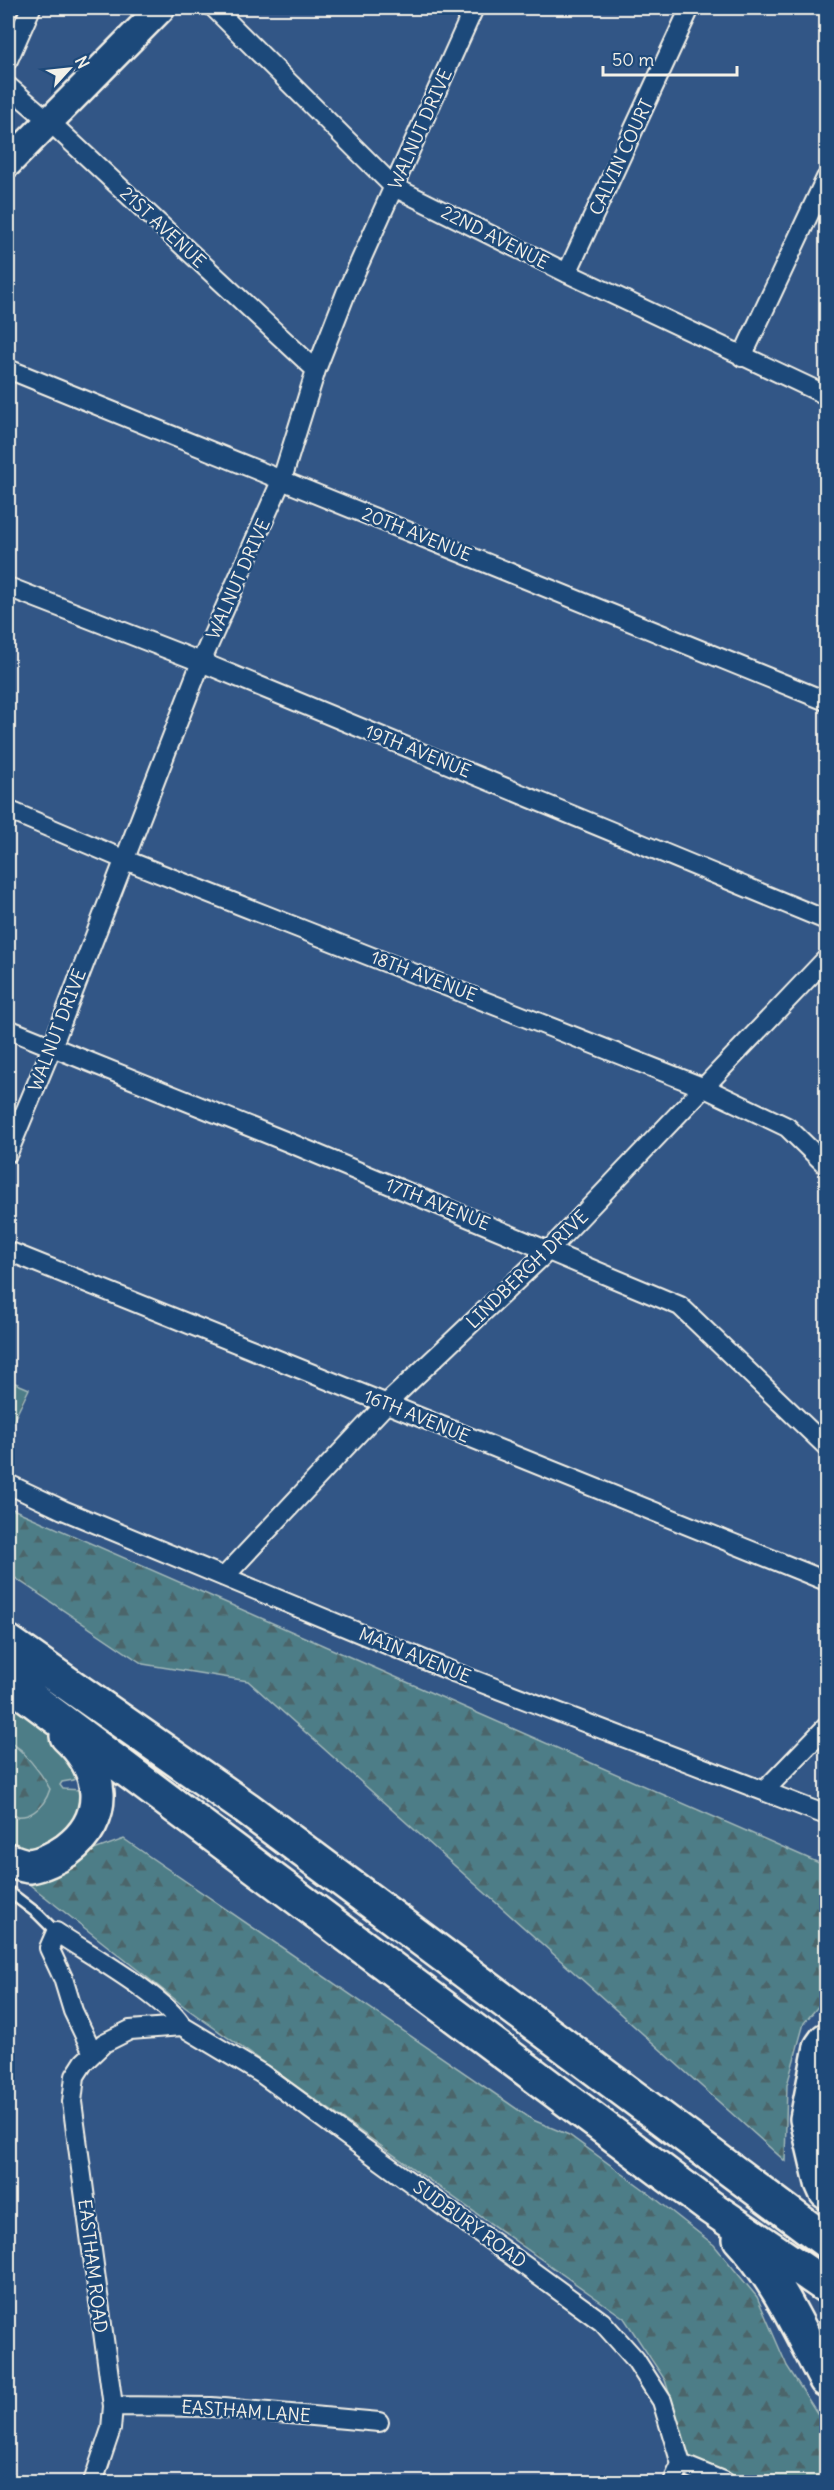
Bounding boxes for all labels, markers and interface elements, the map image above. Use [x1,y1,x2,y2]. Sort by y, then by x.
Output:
north arrow [39,39,99,99]
scale bar [603,39,736,77]
text: 50 m [612,48,654,71]
text: N [71,53,94,72]
street label: WALNUT DRIVE [383,65,457,193]
street label: CALVIN COURT [584,95,658,219]
street label: 21ST AVENUE [115,181,211,273]
street label: 22ND AVENUE [437,200,553,274]
street label: 20TH AVENUE [359,502,475,566]
street label: WALNUT DRIVE [201,515,275,643]
street label: 19TH AVENUE [362,719,474,783]
street label: 18TH AVENUE [368,945,480,1007]
street label: WALNUT DRIVE [23,965,91,1095]
street label: 17TH AVENUE [382,1173,494,1235]
street label: LINDBERGH DRIVE [461,1205,593,1333]
street label: 16TH AVENUE [361,1384,473,1448]
street label: MAIN AVENUE [356,1622,474,1688]
street label: SUDBURY ROAD [409,2175,531,2273]
street label: EASTHAM ROAD [73,2198,113,2334]
street label: EASTHAM LANE [181,2395,311,2427]

